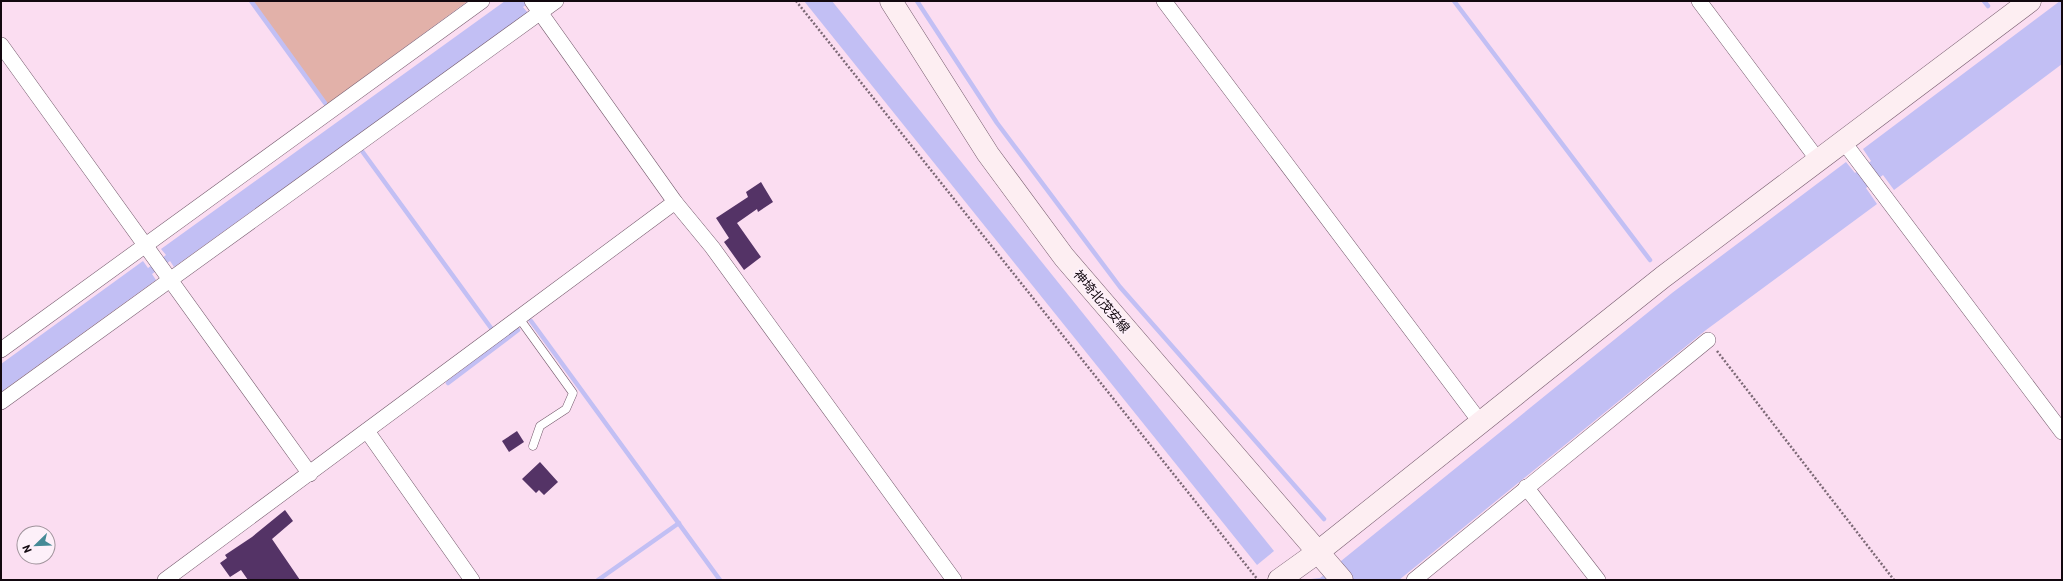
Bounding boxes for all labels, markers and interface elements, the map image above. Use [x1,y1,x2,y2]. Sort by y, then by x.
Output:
street label: 神埼北茂安線 [1070,266,1134,336]
north arrow [16,525,56,565]
text: N [19,543,34,555]

